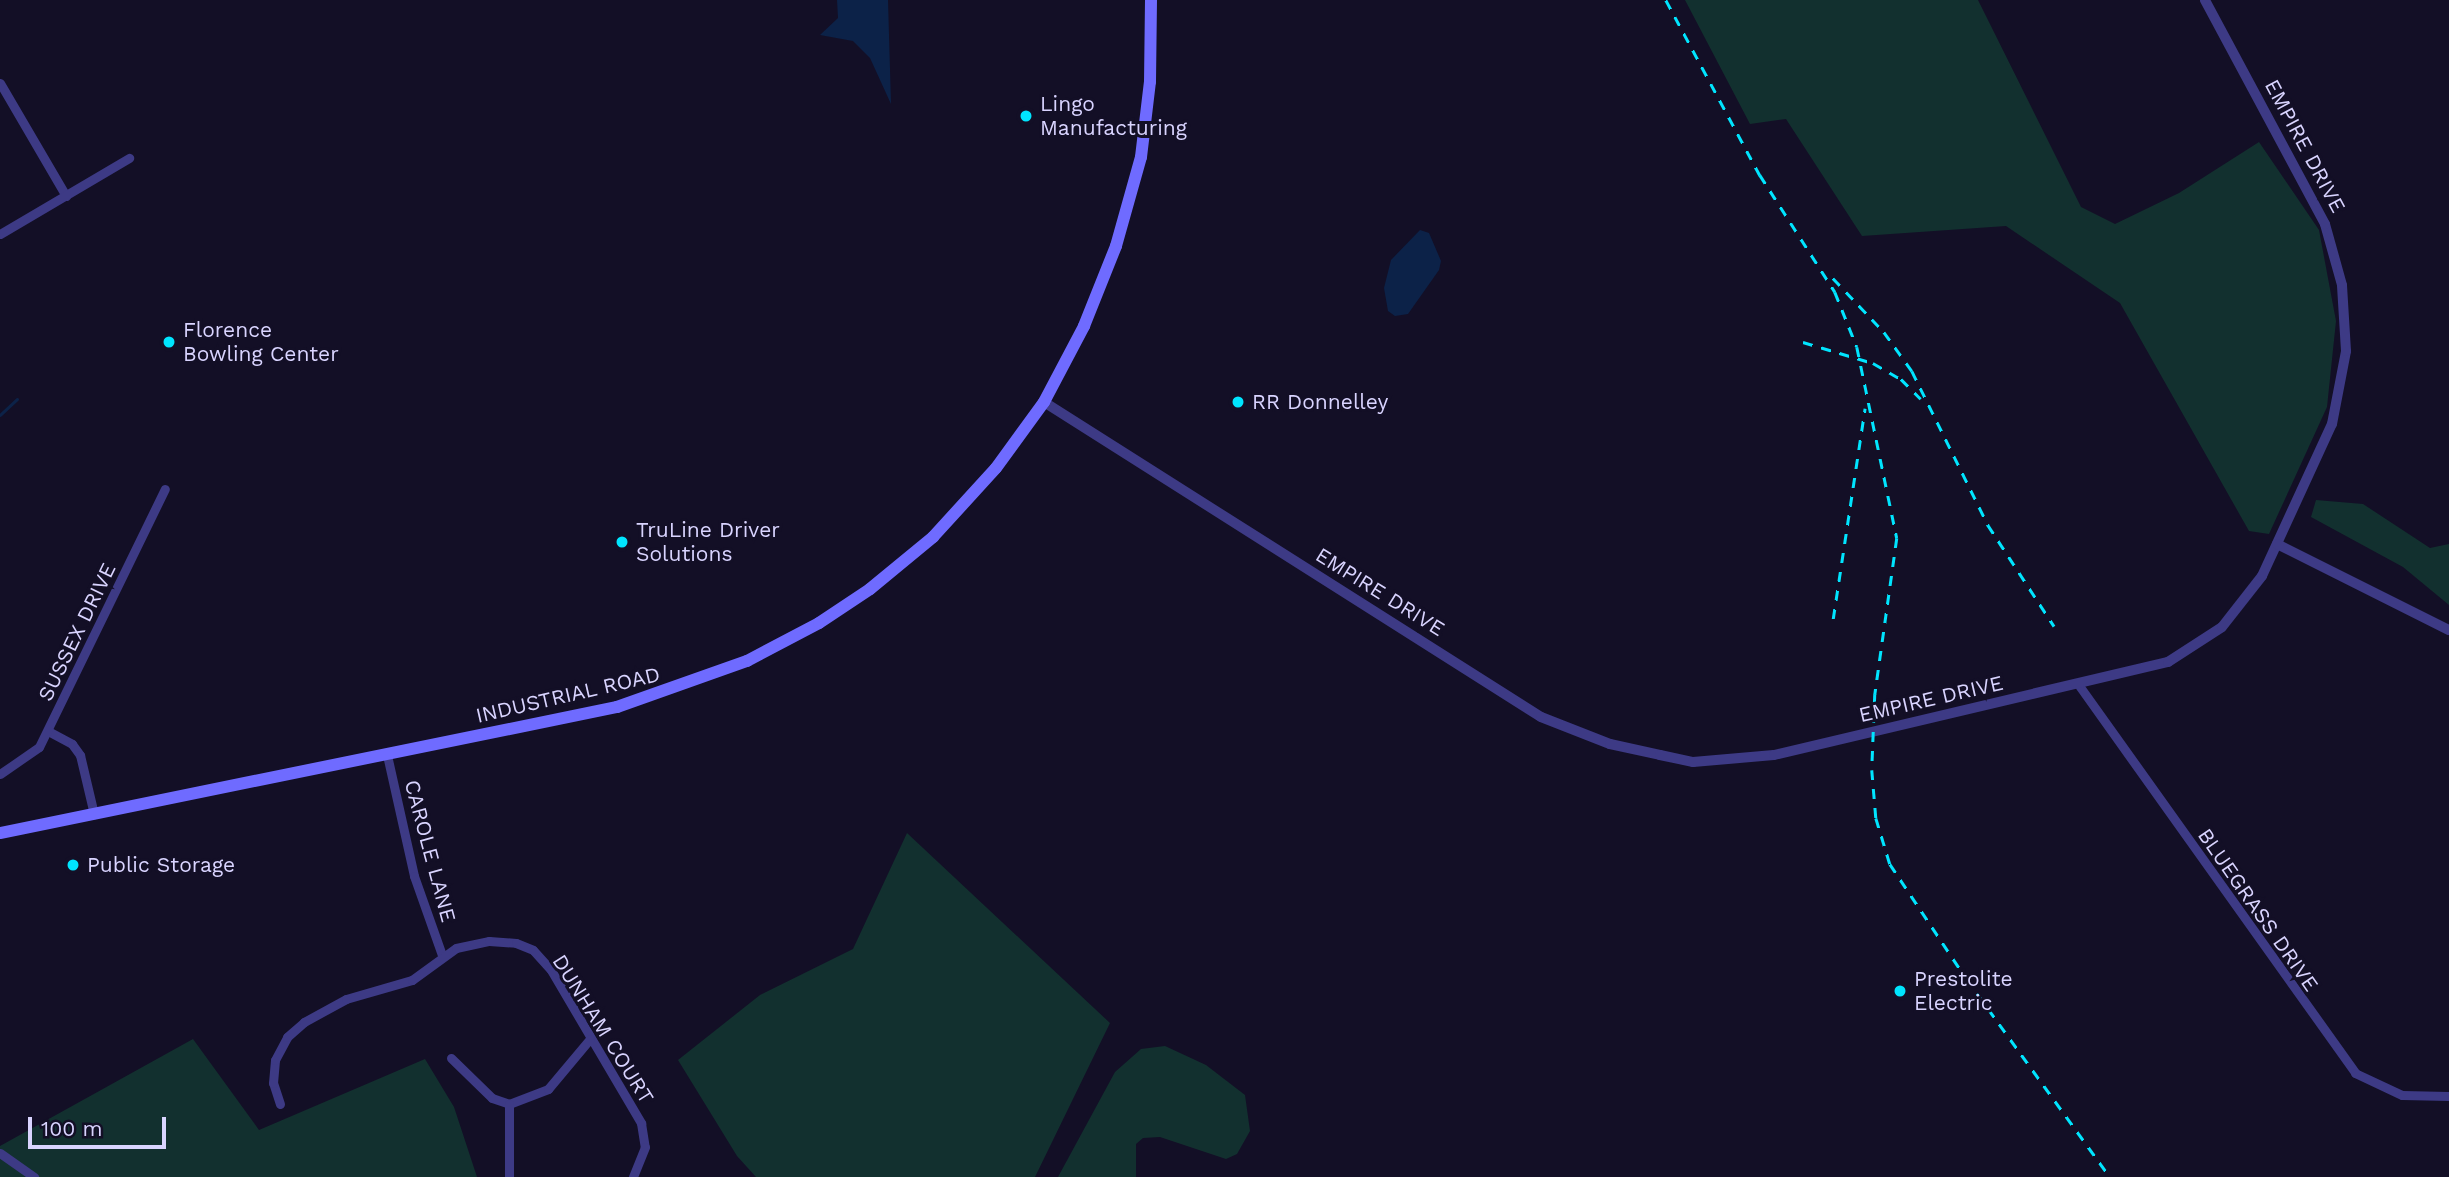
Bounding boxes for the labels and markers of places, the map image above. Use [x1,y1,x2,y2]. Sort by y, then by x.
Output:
place label: Lingo Manufacturing [1040,91,1187,141]
marker: Lingo Manufacturing [1018,108,1034,124]
place label: Florence Bowling Center [183,317,339,367]
marker: Florence Bowling Center [161,334,177,350]
place label: RR Donnelley [1252,389,1388,415]
marker: RR Donnelley [1230,394,1246,410]
place label: TruLine Driver Solutions [636,517,780,567]
marker: TruLine Driver Solutions [614,534,630,550]
place label: Public Storage [87,852,235,878]
marker: Public Storage [65,857,81,873]
place label: Prestolite Electric [1914,966,2013,1016]
marker: Prestolite Electric [1892,983,1908,999]

